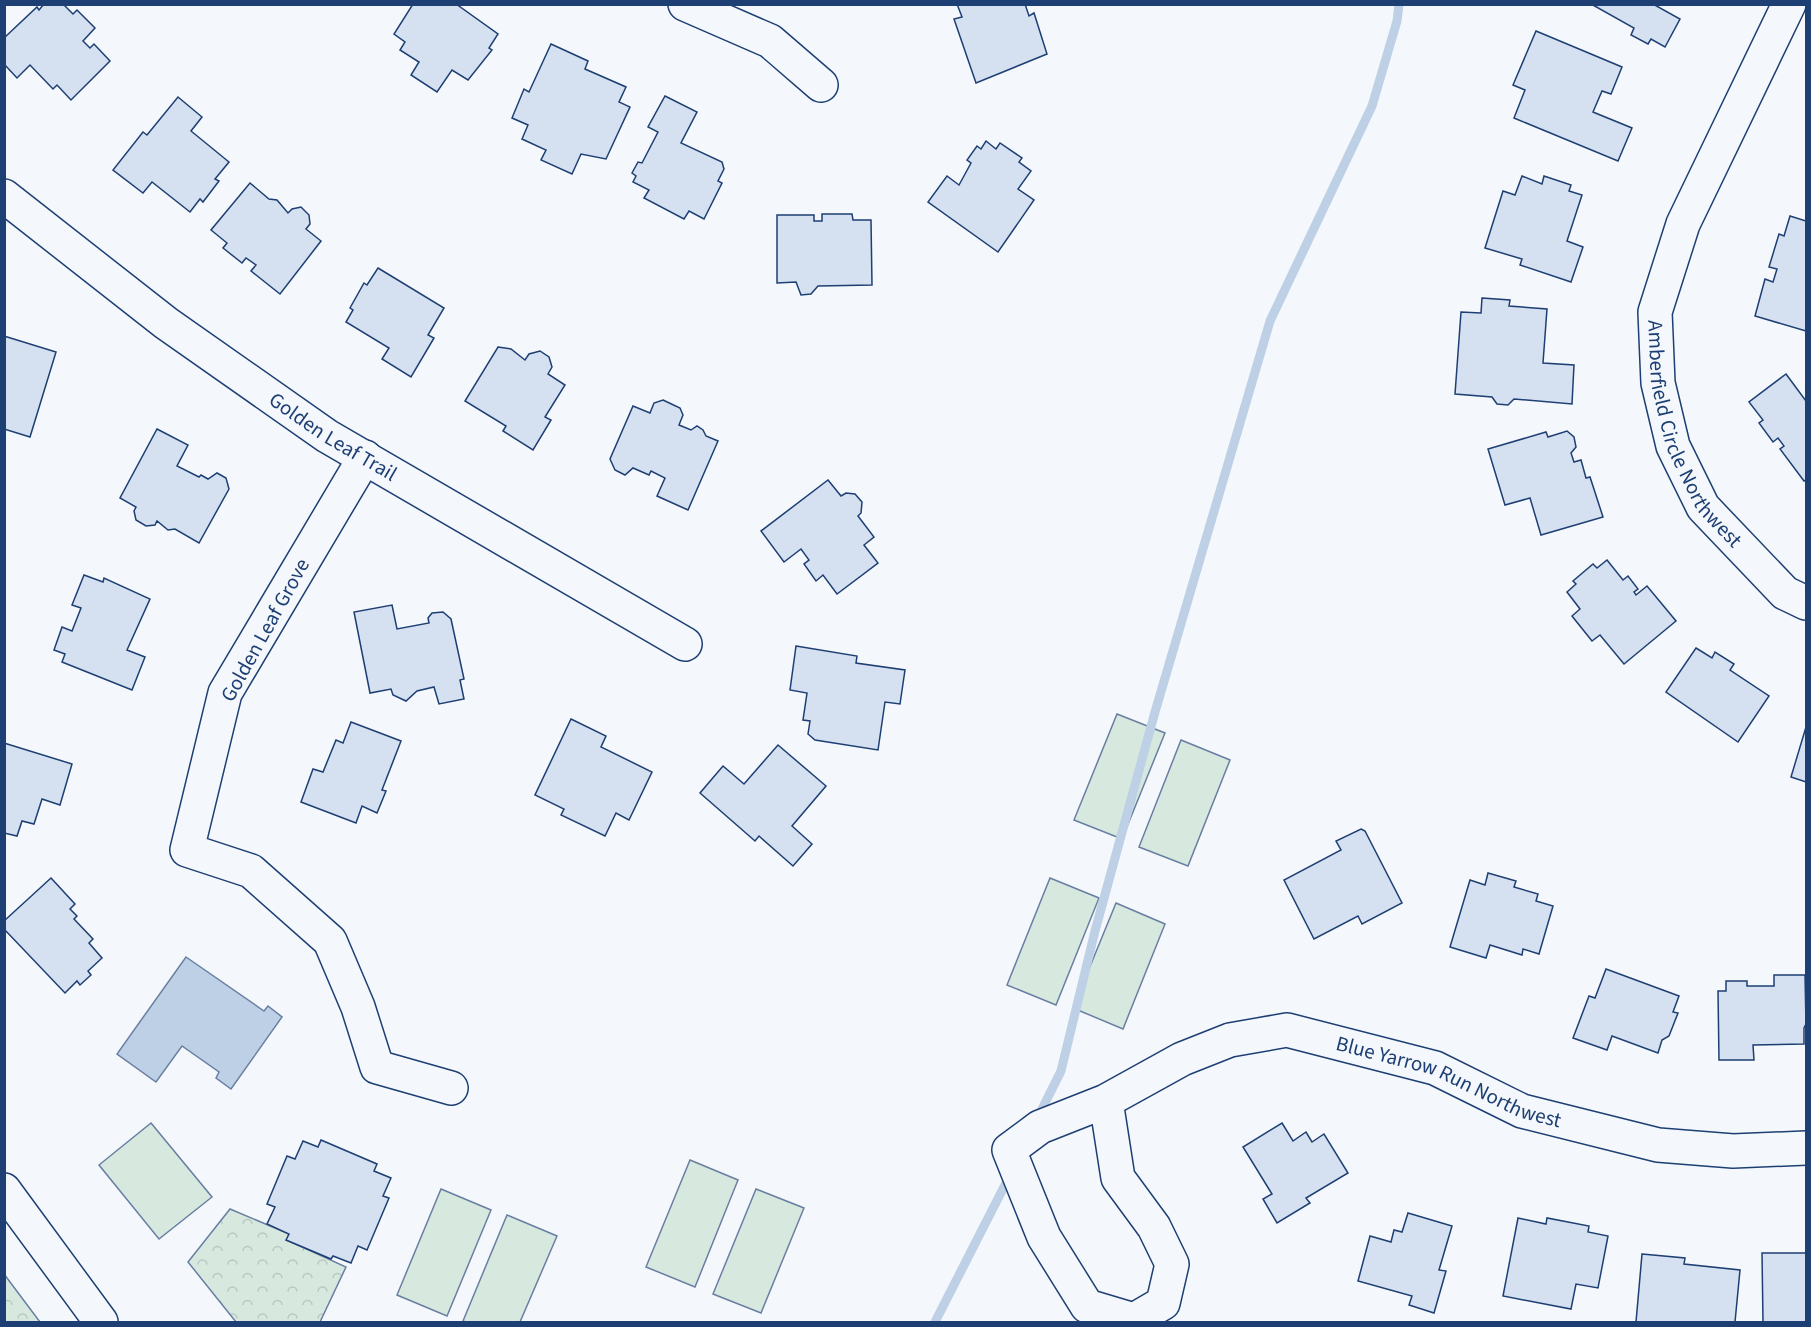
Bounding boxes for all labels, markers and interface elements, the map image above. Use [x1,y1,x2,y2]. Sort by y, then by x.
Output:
street label: Amberfield Circle Northwest [1640,319,1749,554]
street label: Golden Leaf Trail [263,385,403,489]
street label: Golden Leaf Grove [213,553,317,707]
street label: Blue Yarrow Run Northwest [1333,1028,1565,1135]

